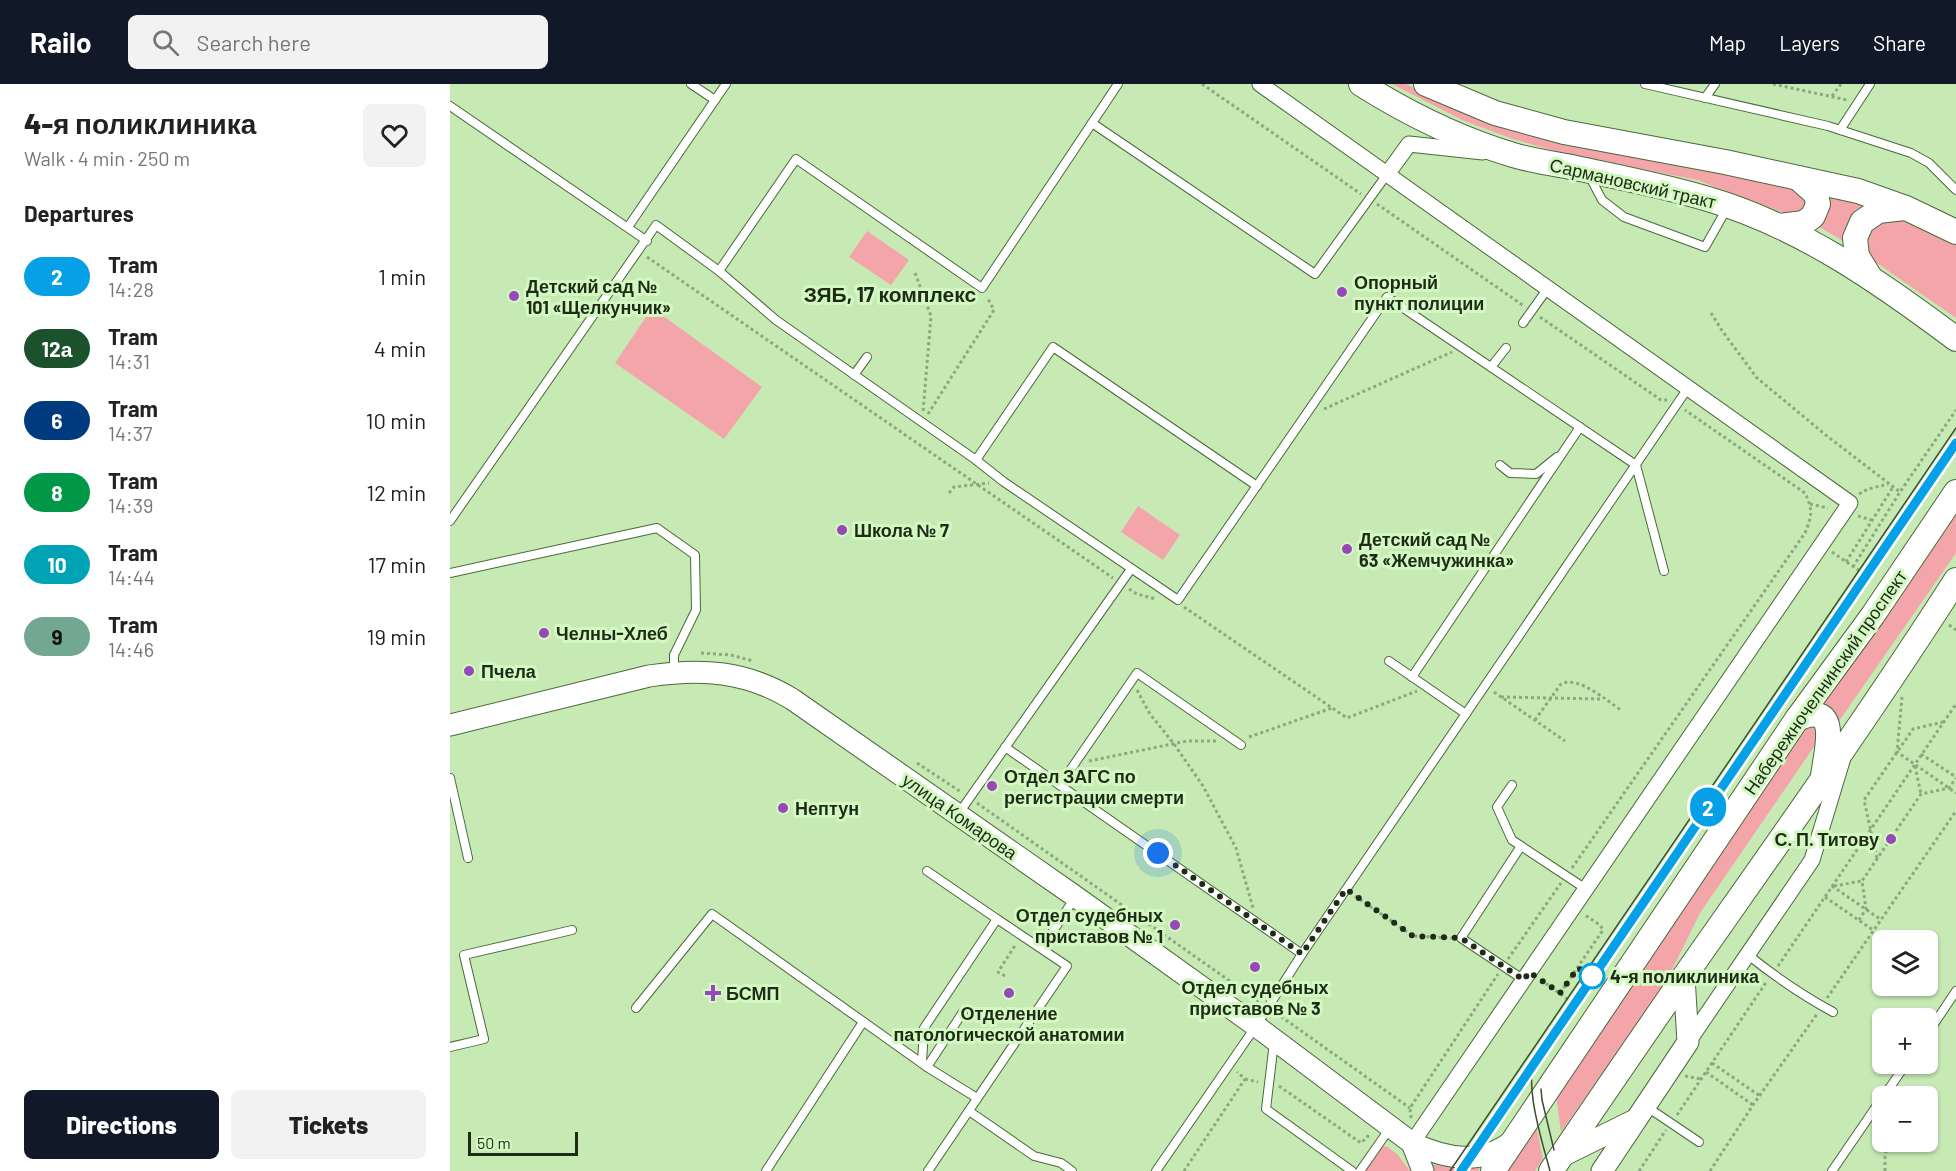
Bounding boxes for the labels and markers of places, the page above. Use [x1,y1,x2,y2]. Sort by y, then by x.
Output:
place label: Опорный пункт полиции [1354,271,1484,314]
place label: Детский сад № 101 «Щелкунчик» [526,275,671,318]
marker: Опорный пункт полиции [1335,285,1349,299]
marker: Детский сад № 101 «Щелкунчик» [507,289,521,303]
place label: Школа № 7 [854,519,949,541]
marker: Школа № 7 [835,523,849,537]
place label: Детский сад № 63 «Жемчужинка» [1359,528,1514,571]
marker: Детский сад № 63 «Жемчужинка» [1340,542,1354,556]
place label: Челны-Хлеб [556,622,668,644]
marker: Челны-Хлеб [537,626,551,640]
place label: Пчела [481,660,537,682]
marker: Пчела [462,664,476,678]
place label: Отдел ЗАГС по регистрации смерти [1004,765,1184,808]
marker: Отдел ЗАГС по регистрации смерти [985,779,999,793]
place label: Нептун [795,797,859,819]
marker: Нептун [776,801,790,815]
place label: С. П. Титову [1775,828,1879,850]
marker: С. П. Титову [1884,832,1898,846]
place label: Отдел судебных приставов № 1 [1016,904,1163,947]
marker: Отдел судебных приставов № 1 [1168,918,1182,932]
marker: Отдел судебных приставов № 3 [1248,960,1262,974]
marker: 4-я поликлиника [1579,963,1605,989]
place label: 4-я поликлиника [1610,965,1760,987]
place label: Отдел судебных приставов № 3 [1181,976,1329,1019]
place label: БСМП [726,982,779,1004]
marker: БСМП [704,984,722,1002]
marker: Отделение патологической анатомии [1002,986,1016,1000]
place label: Отделение патологической анатомии [893,1002,1125,1045]

